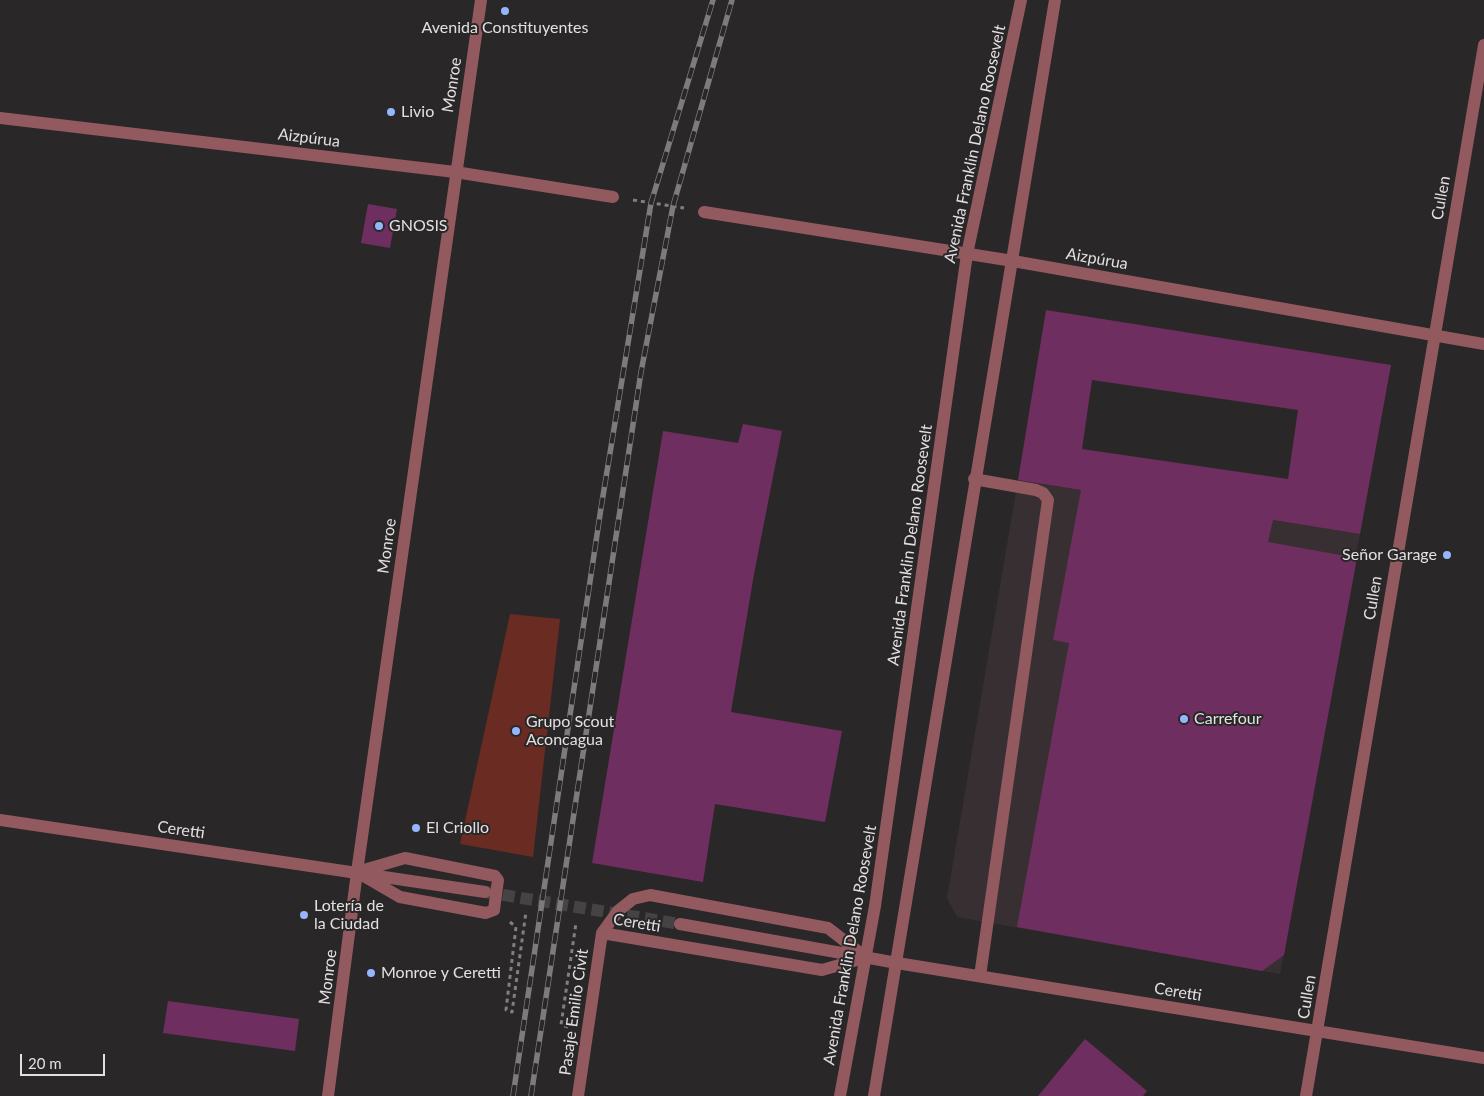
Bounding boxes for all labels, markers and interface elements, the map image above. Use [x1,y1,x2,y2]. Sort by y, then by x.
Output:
marker: Avenida Constituyentes [499,5,511,17]
place label: Avenida Constituyentes [422,18,588,38]
street label: Avenida Franklin Delano Roosevelt [940,23,1010,265]
street label: Monroe [438,56,466,114]
place label: Livio [401,102,434,122]
marker: Livio [385,106,397,118]
street label: Aizpúrua [277,125,341,151]
street label: Cullen [1428,174,1454,222]
place label: GNOSIS [389,216,448,236]
marker: GNOSIS [373,220,385,232]
street label: Aizpúrua [1065,244,1129,274]
street label: Avenida Franklin Delano Roosevelt [884,423,936,667]
street label: Monroe [374,517,400,575]
place label: Señor Garage [1342,545,1437,565]
marker: Señor Garage [1441,549,1453,561]
street label: Cullen [1360,575,1386,621]
place label: Carrefour [1194,709,1261,729]
place label: Grupo Scout Aconcagua [526,712,614,750]
marker: Carrefour [1178,713,1190,725]
marker: Grupo Scout Aconcagua [510,725,522,737]
street label: Ceretti [156,817,206,843]
place label: El Criollo [426,818,489,838]
marker: El Criollo [410,822,422,834]
street label: Avenida Franklin Delano Roosevelt [819,824,881,1066]
place label: Lotería de la Ciudad [314,896,384,934]
marker: Lotería de la Ciudad [298,909,310,921]
street label: Ceretti [612,910,662,936]
street label: Pasaje Emilio Civit [556,947,592,1077]
street label: Monroe [315,948,341,1006]
place label: Monroe y Ceretti [381,963,501,983]
marker: Monroe y Ceretti [365,967,377,979]
street label: Cullen [1294,974,1320,1020]
street label: Ceretti [1153,979,1203,1005]
scale bar [22,1044,108,1076]
text: 20 m [28,1054,62,1072]

